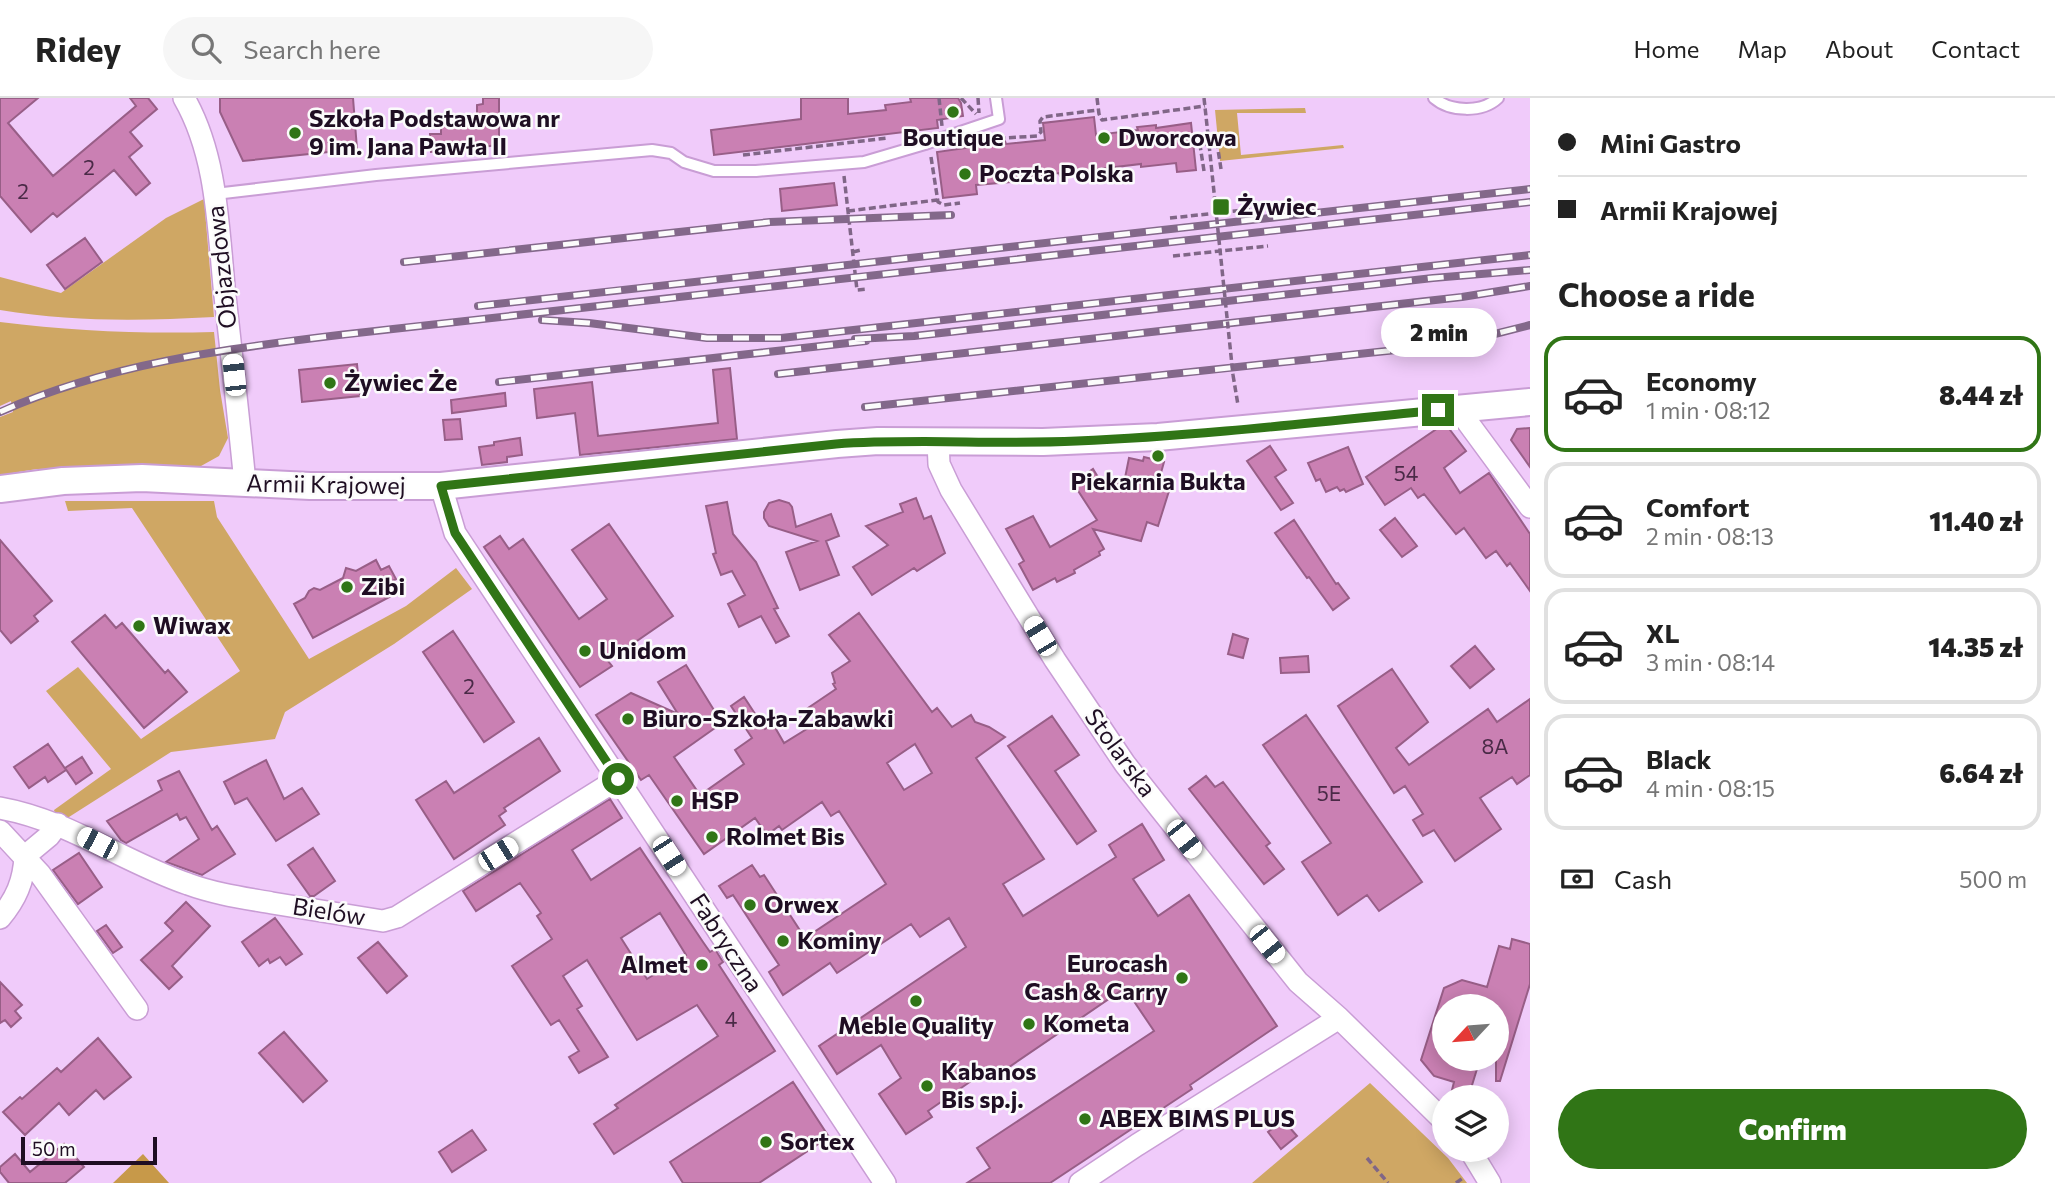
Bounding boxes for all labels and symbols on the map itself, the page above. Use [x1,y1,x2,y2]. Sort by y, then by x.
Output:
place label: Szkoła Podstawowa nr 9 im. Jana Pawła II [309,103,560,160]
marker: Boutique [945,104,961,120]
place label: Boutique [902,122,1004,151]
place label: Dworcowa [1118,122,1237,151]
marker: Szkoła Podstawowa nr 9 im. Jana Pawła II [287,125,303,141]
marker: Dworcowa [1096,130,1112,146]
house number: 2 [83,154,95,179]
place label: Poczta Polska [979,158,1134,187]
marker: Poczta Polska [957,166,973,182]
house number: 2 [17,178,29,203]
place label: Żywiec [1237,191,1317,220]
marker: Żywiec [1211,197,1231,217]
street label: Objazdowa [200,204,241,330]
callout: 2 min [1380,308,1496,358]
car [222,353,247,397]
place label: Żywiec Że [344,367,457,396]
marker: Żywiec Że [322,375,338,391]
route end [1422,394,1454,426]
marker: Piekarnia Bukta [1150,448,1166,464]
house number: 54 [1394,460,1419,485]
place label: Piekarnia Bukta [1070,466,1246,495]
street label: Armii Krajowej [246,468,406,499]
place label: Zibi [361,571,405,600]
marker: Zibi [339,579,355,595]
place label: Wiwax [153,610,231,639]
car [1021,613,1060,659]
marker: Wiwax [131,618,147,634]
place label: Unidom [599,635,686,664]
marker: Unidom [577,643,593,659]
house number: 2 [463,673,475,698]
street label: Stolarska [1079,702,1163,802]
place label: Biuro-Szkoła-Zabawki [642,703,894,732]
marker: Biuro-Szkoła-Zabawki [620,711,636,727]
house number: 8A [1482,733,1508,758]
route start [602,763,634,795]
house number: 5E [1317,780,1341,805]
place label: HSP [691,785,739,814]
marker: HSP [669,793,685,809]
car [1163,816,1206,862]
place label: Rolmet Bis [726,821,845,850]
car [74,824,121,862]
marker: Rolmet Bis [704,829,720,845]
car [649,833,690,879]
car [475,834,522,874]
street label: Fabryczna [685,887,770,997]
place label: Orwex [764,889,839,918]
street label: Bielów [291,890,368,931]
marker: Orwex [742,897,758,913]
car [1246,921,1289,967]
place label: Kominy [797,925,881,954]
marker: Kominy [775,933,791,949]
place label: Eurocash Cash & Carry [1024,948,1168,1005]
place label: Almet [621,949,688,978]
marker: Almet [694,957,710,973]
marker: Eurocash Cash & Carry [1174,970,1190,986]
marker: Meble Quality [908,993,924,1009]
north arrow [1432,994,1508,1071]
house number: 4 [725,1006,738,1031]
place label: Kometa [1043,1008,1129,1037]
place label: Meble Quality [838,1010,994,1039]
marker: Kometa [1021,1016,1037,1032]
place label: Kabanos Bis sp.j. [941,1056,1036,1113]
marker: Kabanos Bis sp.j. [919,1078,935,1094]
place label: ABEX BIMS PLUS [1099,1103,1295,1132]
marker: ABEX BIMS PLUS [1077,1111,1093,1127]
place label: Sortex [780,1126,855,1155]
scale bar [21,1134,158,1166]
marker: Sortex [758,1134,774,1150]

